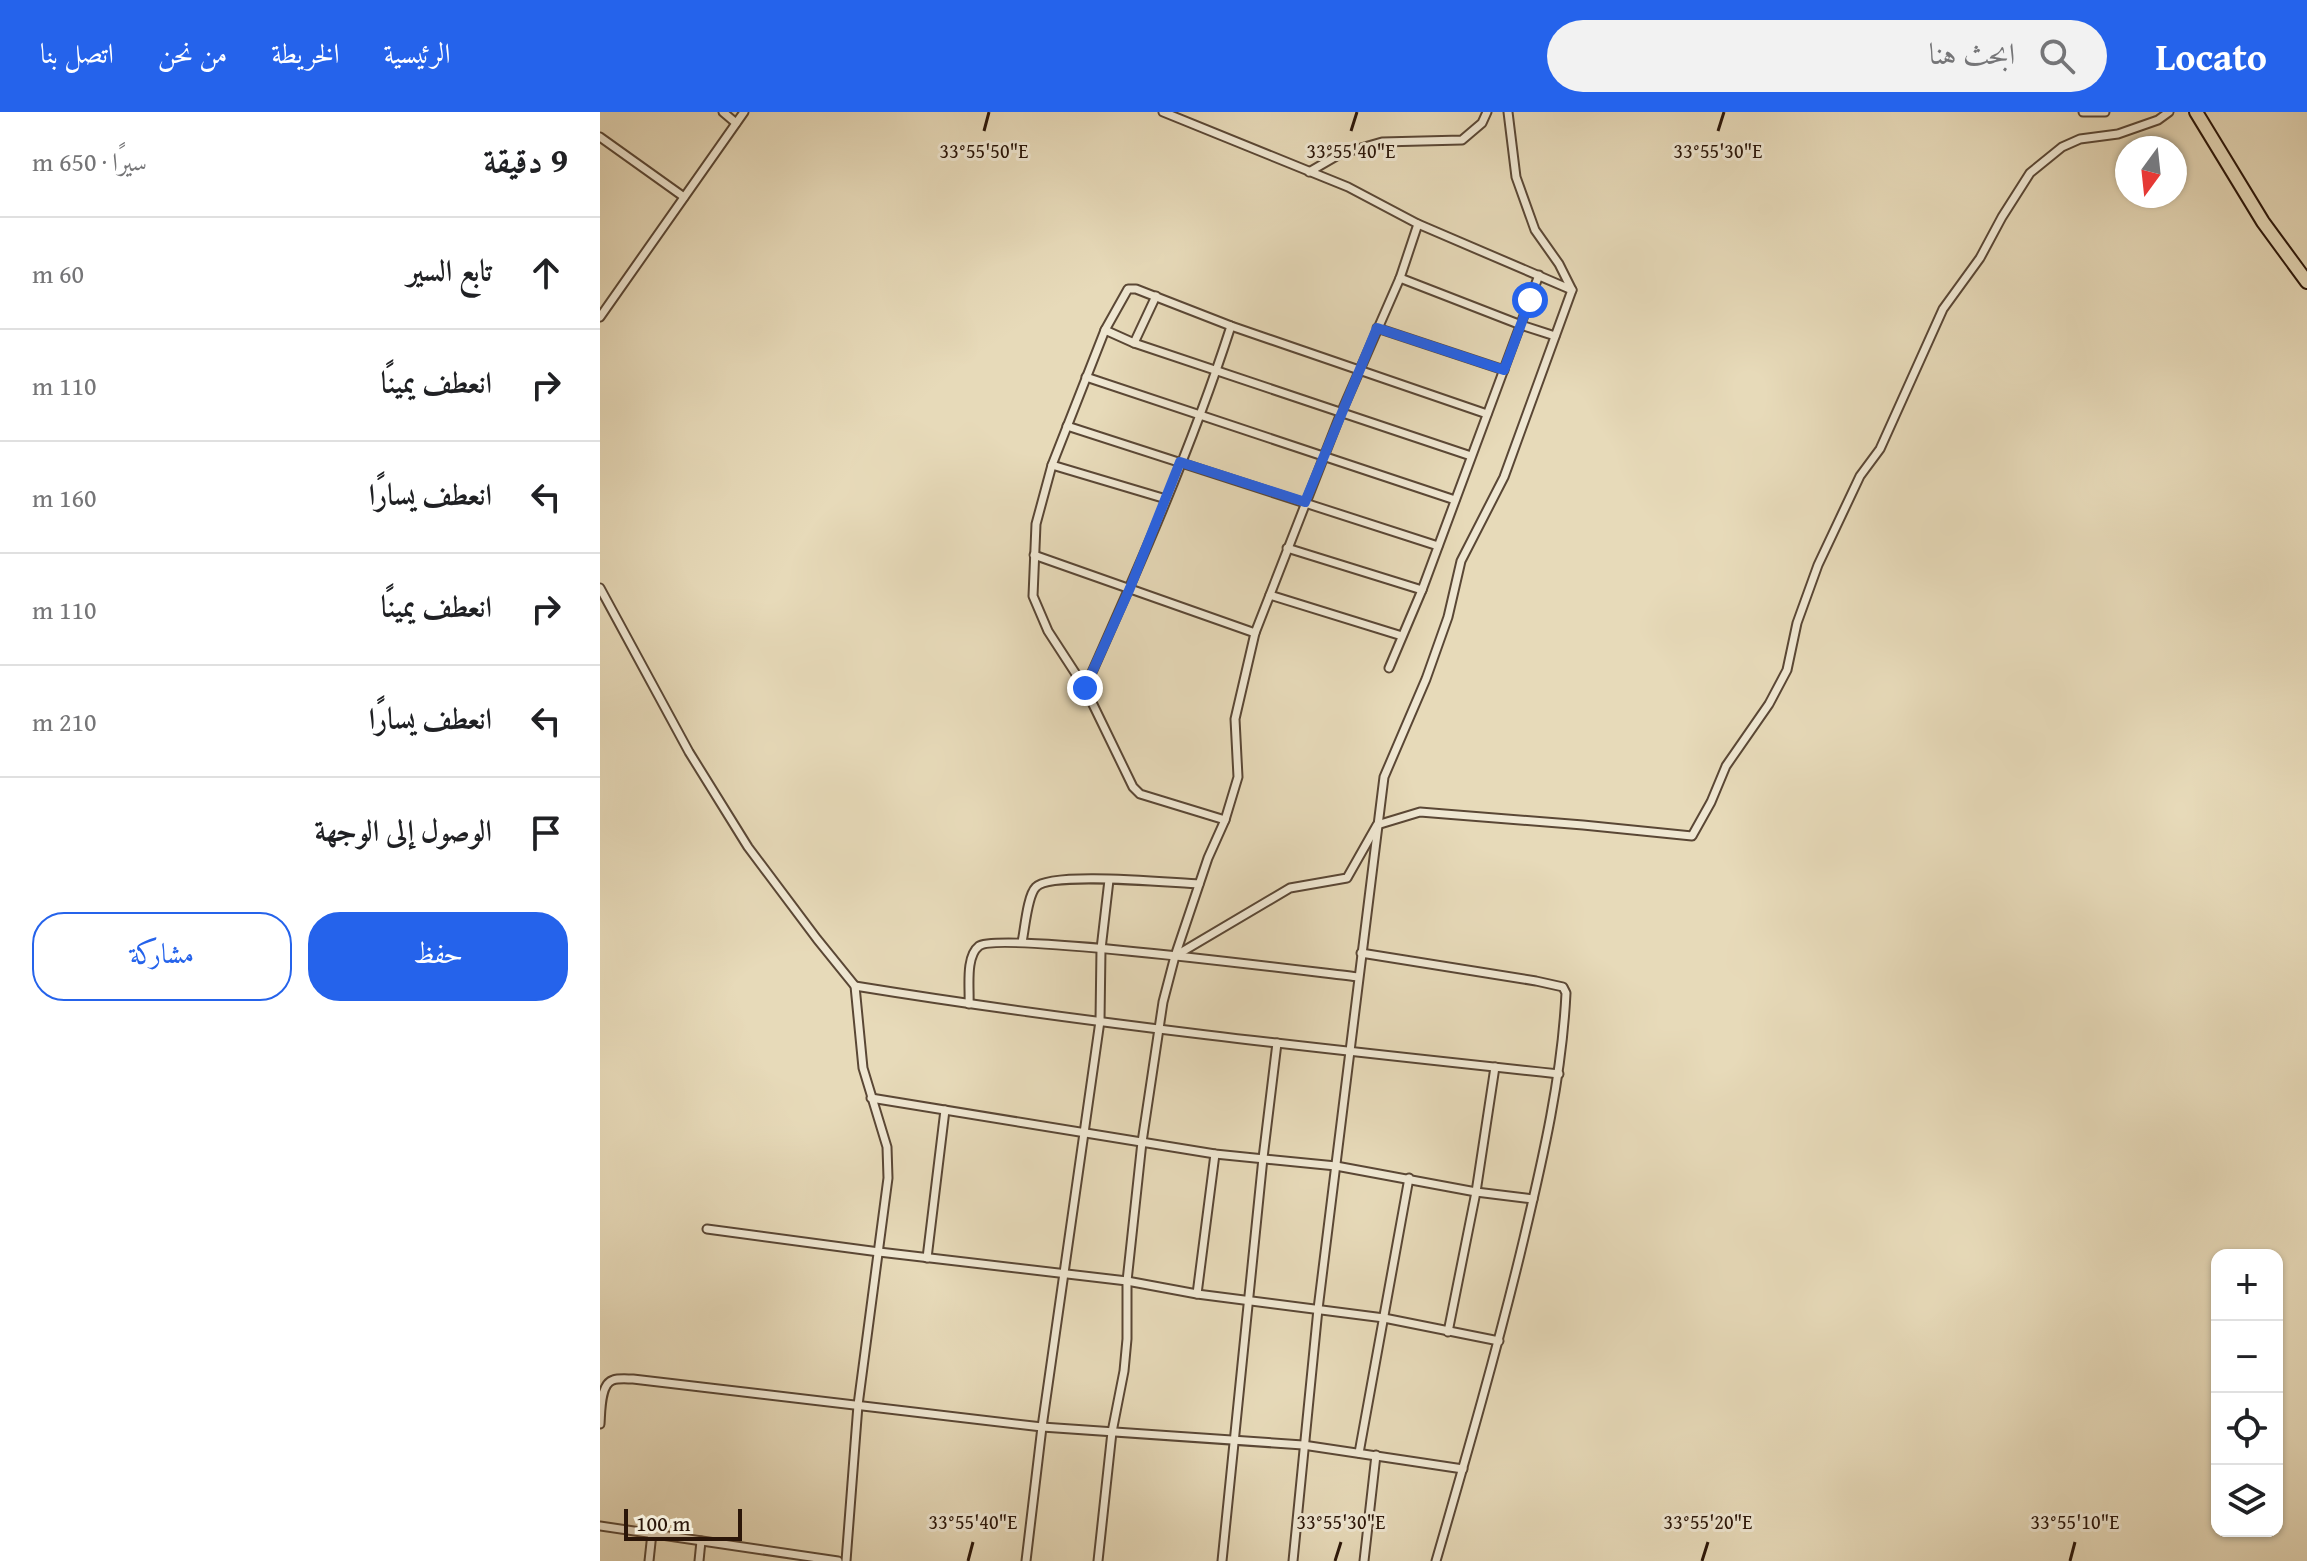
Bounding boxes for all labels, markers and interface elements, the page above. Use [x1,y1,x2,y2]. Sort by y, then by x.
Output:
search box [1547,20,2107,92]
text: Locato [2155,28,2267,84]
text: ابحث هنا [1929,31,2015,75]
text: اتصل بنا [40,32,114,73]
text: من نحن [158,32,227,73]
text: الخريطة [271,32,339,73]
text: الرئيسية [383,32,451,73]
icon: search [2035,34,2079,78]
text: 9 دقيقة [484,135,568,184]
text: 33°55'50"E [940,136,1028,165]
text: 33°55'40"E [1307,136,1395,165]
text: 33°55'30"E [1674,136,1762,165]
north arrow [2115,136,2187,208]
text: سيرًا · 650 m [32,142,147,181]
text: تابع السير [407,248,492,292]
icon: ahead [524,251,568,295]
text: 60 m [32,254,84,293]
route start [1512,282,1548,318]
text: انعطف يمينًا [381,360,492,404]
icon: right [524,363,568,407]
text: 110 m [32,366,97,405]
text: انعطف يسارًا [369,472,492,516]
icon: left [524,475,568,519]
text: 160 m [32,478,97,517]
text: انعطف يمينًا [381,584,492,628]
icon: right [524,587,568,631]
text: 110 m [32,590,97,629]
route end [1067,670,1103,706]
text: انعطف يسارًا [369,696,492,740]
icon: left [524,699,568,743]
text: 210 m [32,702,97,741]
text: الوصول إلى الوجهة [314,808,492,852]
icon: arrive [524,811,568,855]
button: مشاركة [32,912,292,1001]
button: حفظ [308,912,568,1001]
map controls [2211,1249,2283,1537]
button: + [2211,1249,2283,1321]
button: − [2211,1321,2283,1393]
button: locate [2211,1393,2283,1465]
button: layers [2211,1465,2283,1537]
scale bar [624,1505,742,1541]
text: 100 m [636,1507,691,1539]
text: 33°55'40"E [929,1507,1017,1536]
text: 33°55'30"E [1297,1507,1385,1536]
text: 33°55'20"E [1664,1507,1752,1536]
text: 33°55'10"E [2031,1507,2119,1536]

